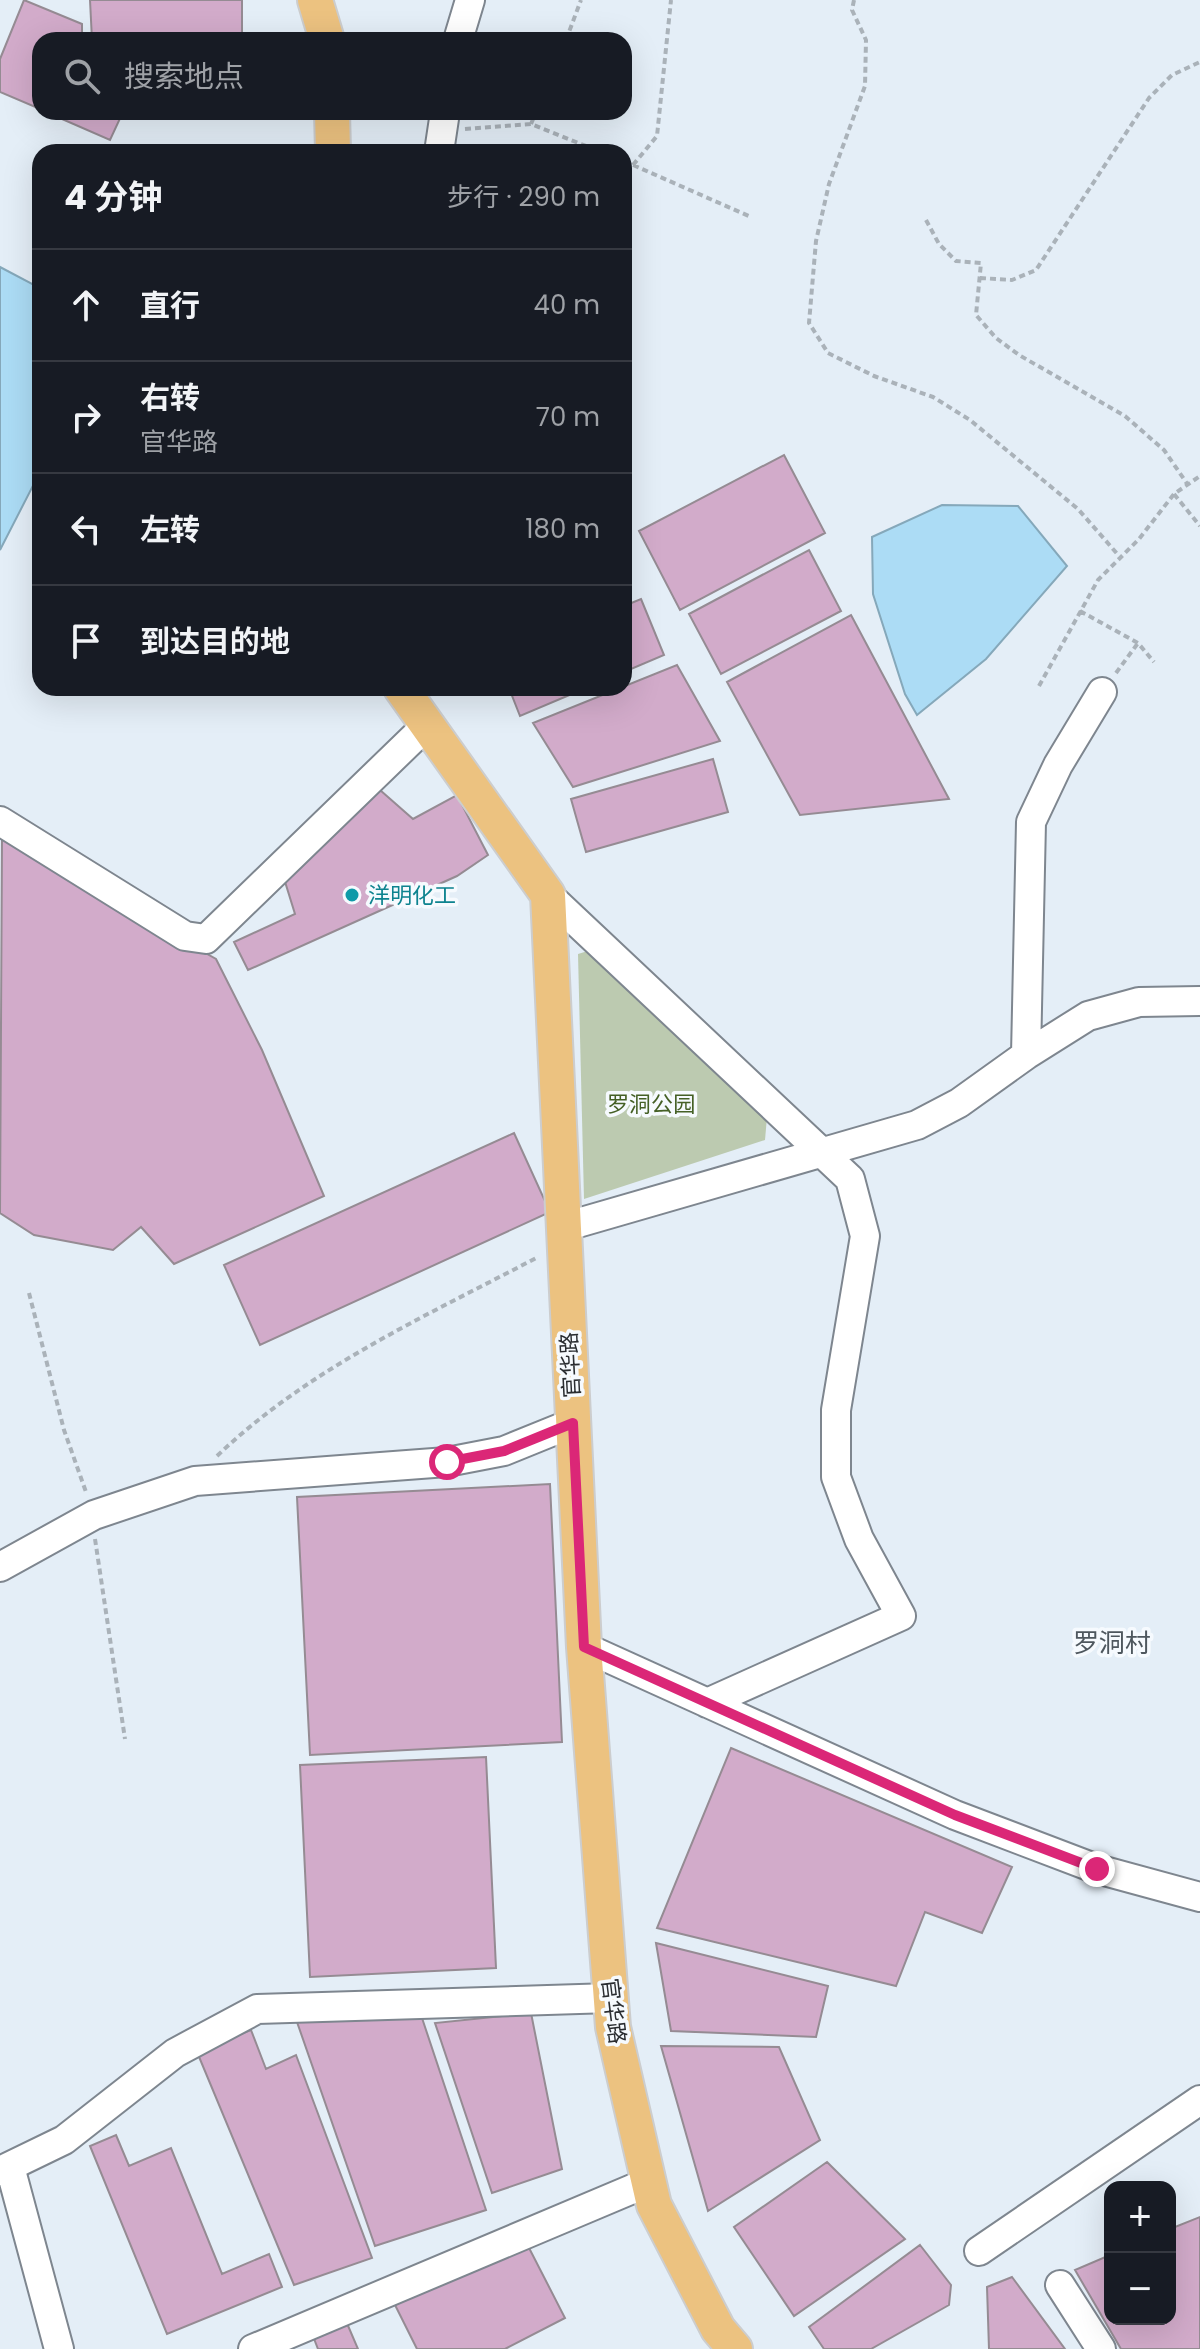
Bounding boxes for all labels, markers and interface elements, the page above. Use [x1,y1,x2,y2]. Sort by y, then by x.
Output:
search box [32,32,632,120]
icon: search [60,54,104,98]
text: 搜索地点 [124,55,244,98]
text: 4 分钟 [64,173,162,221]
text: 步行 · 290 m [447,179,600,215]
icon: ahead [64,283,108,327]
text: 直行 [140,284,200,327]
text: 40 m [534,287,600,323]
text: 右转 [140,376,200,419]
icon: right [64,395,108,439]
text: 70 m [536,399,600,435]
text: 官华路 [140,424,218,460]
icon: left [64,507,108,551]
text: 左转 [140,508,200,551]
text: 180 m [525,511,600,547]
icon: arrive [64,619,108,663]
text: 到达目的地 [140,620,290,663]
place label: 洋明化工 [368,880,456,911]
marker: 洋明化工 [343,886,361,904]
park label: 罗洞公园 [607,1089,695,1120]
street label: 官华路 [553,1331,588,1399]
route start [429,1444,465,1480]
district label: 罗洞村 [1073,1625,1151,1661]
route end [1079,1851,1115,1887]
street label: 官华路 [594,1976,633,2046]
map controls [1104,2181,1176,2325]
button: + [1104,2181,1176,2253]
button: − [1104,2253,1176,2325]

